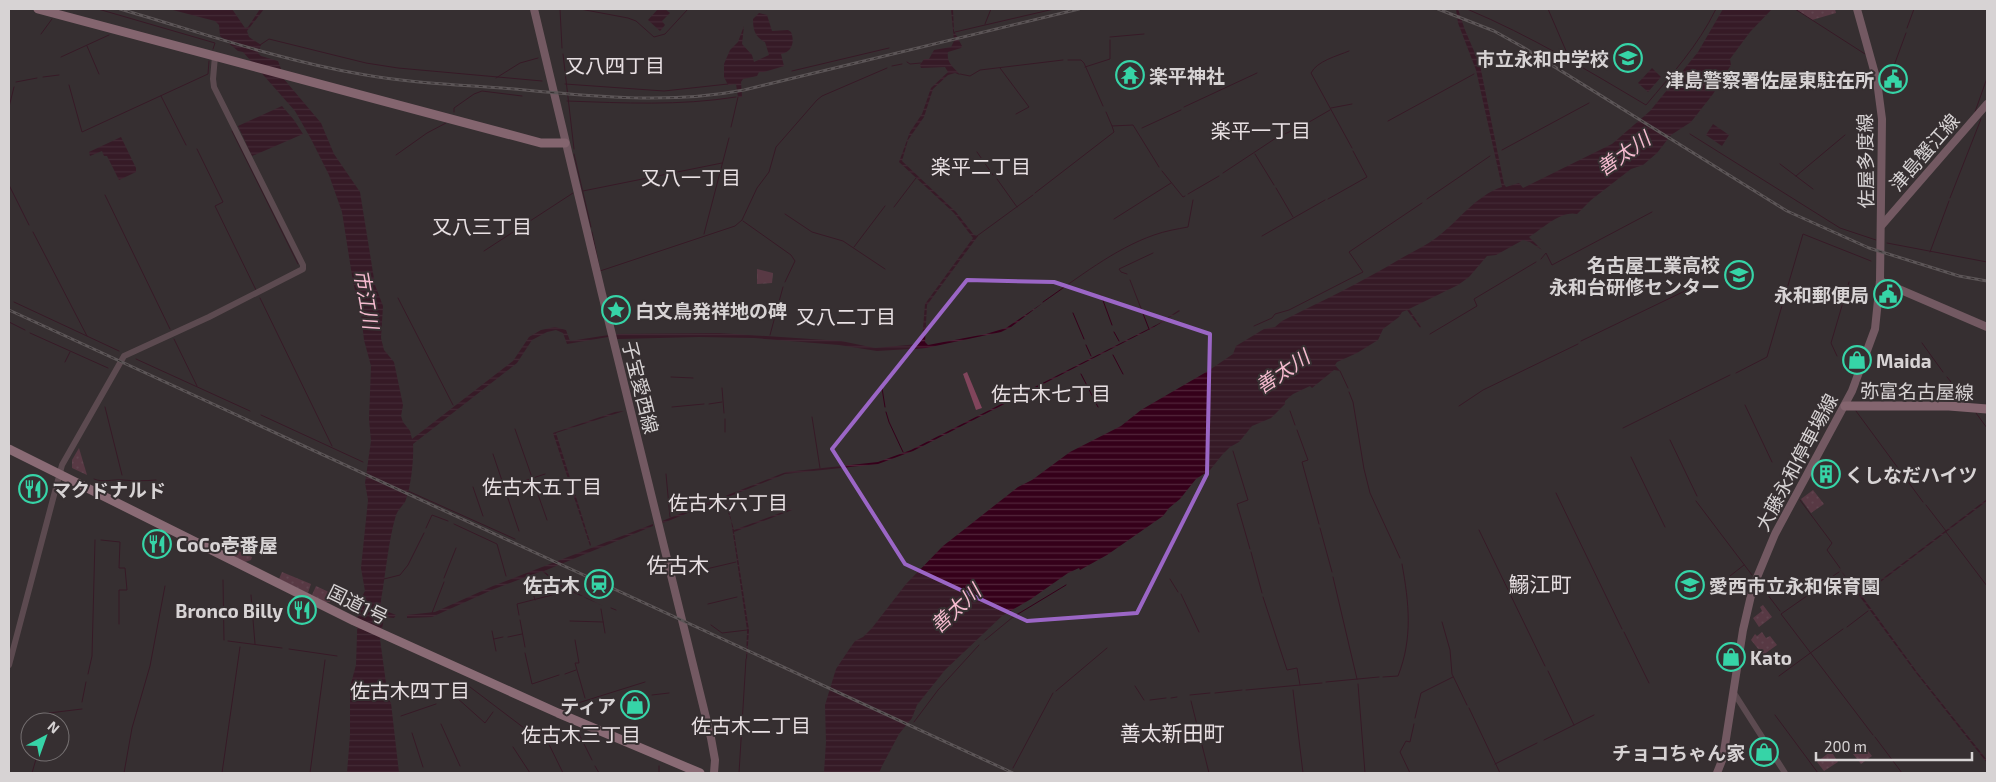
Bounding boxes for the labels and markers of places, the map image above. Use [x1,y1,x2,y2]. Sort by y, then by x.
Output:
school or university icon: 市立永和中学校 [1613,43,1643,73]
place label: 市立永和中学校 [1476,47,1609,70]
temple icon: 楽平神社 [1115,60,1145,90]
place label: 楽平神社 [1149,64,1225,87]
public building icon: 津島警察署佐屋東駐在所 [1878,64,1908,94]
place label: 津島警察署佐屋東駐在所 [1665,68,1874,91]
place label: 名古屋工業高校 永和台研修センター [1549,253,1720,298]
school or university icon: 名古屋工業高校 永和台研修センター [1724,260,1754,290]
public building icon: 永和郵便局 [1873,279,1903,309]
place label: 永和郵便局 [1774,283,1869,306]
place icon: 白文鳥発祥地の碑 [601,295,631,325]
place label: 白文鳥発祥地の碑 [635,299,787,322]
shop icon: Maida [1842,345,1872,375]
place label: Maida [1876,349,1932,372]
building icon: くしなだハイツ [1811,459,1841,489]
place label: くしなだハイツ [1845,463,1978,486]
restaurant icon: マクドナルド [18,474,48,504]
place label: マクドナルド [52,478,166,501]
restaurant icon: CoCo壱番屋 [142,529,172,559]
place label: CoCo壱番屋 [176,533,278,556]
station icon: 佐古木 [584,569,614,599]
school or university icon: 愛西市立永和保育園 [1675,570,1705,600]
place label: 佐古木 [523,573,580,596]
place label: 愛西市立永和保育園 [1709,574,1880,597]
restaurant icon: Bronco Billy [287,595,317,625]
place label: Bronco Billy [175,599,283,623]
shop icon: Kato [1716,642,1746,672]
place label: Kato [1750,646,1792,669]
shop icon: ティア [620,690,650,720]
place label: ティア [560,694,616,717]
shop icon: チョコちゃん家 [1749,737,1779,767]
place label: チョコちゃん家 [1612,741,1745,764]

